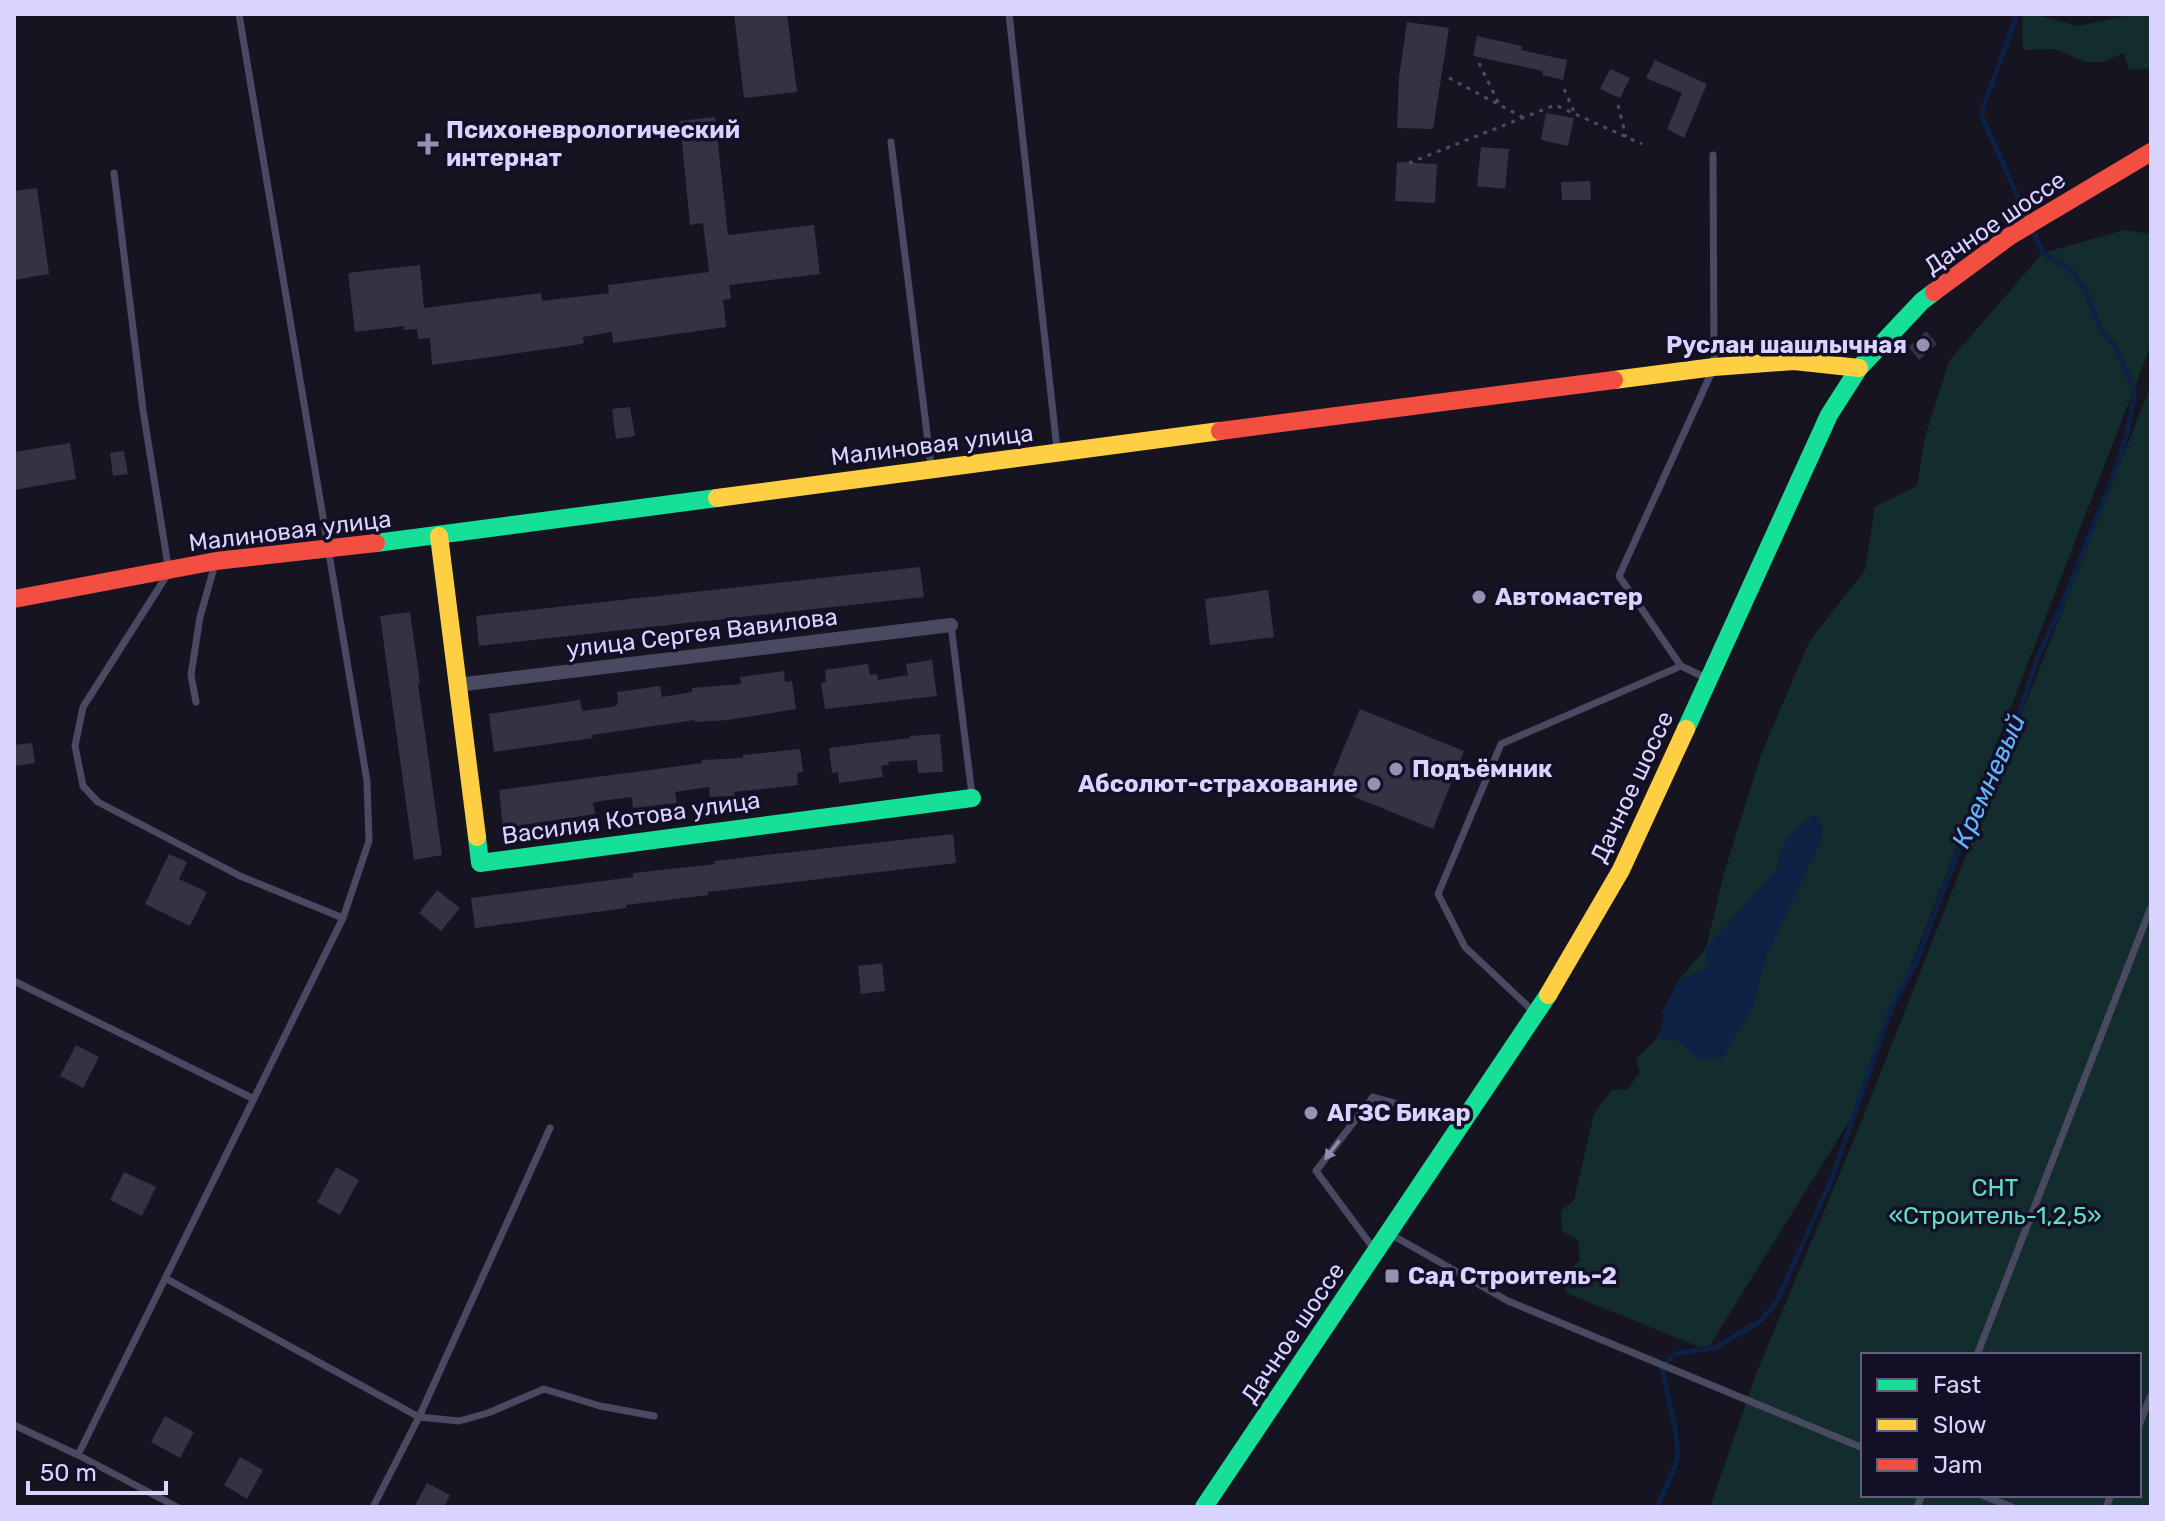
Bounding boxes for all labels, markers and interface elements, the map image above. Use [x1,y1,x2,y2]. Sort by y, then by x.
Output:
place label: Психоневрологический интернат [446,116,740,172]
marker: Психоневрологический интернат [417,133,439,155]
street label: Дачное шоссе [1919,166,2071,280]
place label: Руслан шашлычная [1666,331,1907,359]
marker: Руслан шашлычная [1914,336,1932,354]
street label: Малиновая улица [829,419,1035,471]
street label: Малиновая улица [187,505,393,557]
place label: Автомастер [1495,583,1643,611]
marker: Автомастер [1470,588,1488,606]
street label: улица Сергея Вавилова [565,602,839,664]
street label: Дачное шоссе [1585,707,1679,867]
water label: Кремневый [1946,709,2032,853]
place label: Подъёмник [1412,755,1553,783]
marker: Подъёмник [1387,760,1405,778]
place label: Абсолют-страхование [1078,770,1358,798]
marker: Абсолют-страхование [1365,775,1383,793]
street label: Василия Котова улица [500,786,762,850]
place label: АГЗС Бикар [1327,1099,1471,1127]
marker: АГЗС Бикар [1302,1104,1320,1122]
one-way arrow [1325,1139,1341,1160]
park label: СНТ «Строитель-1,2,5» [1888,1174,2102,1230]
street label: Дачное шоссе [1236,1257,1350,1409]
place label: Сад Строитель-2 [1408,1262,1617,1290]
marker: Сад Строитель-2 [1383,1267,1401,1285]
legend [1861,1353,2141,1497]
text: Fast [1933,1371,1981,1399]
text: Slow [1933,1411,1986,1439]
scale bar [28,1445,166,1495]
text: Jam [1933,1451,1983,1479]
text: 50 m [40,1459,97,1487]

